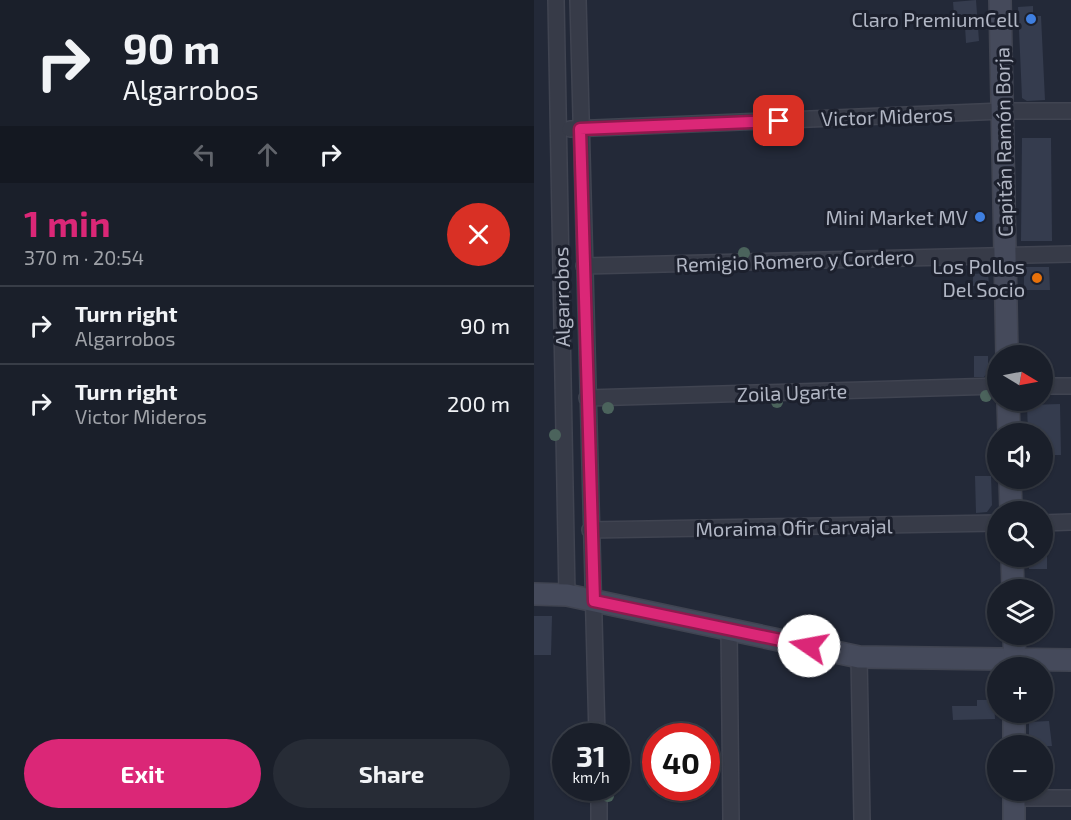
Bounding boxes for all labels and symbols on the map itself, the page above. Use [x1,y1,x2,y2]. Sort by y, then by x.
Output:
place label: Claro PremiumCell [851,7,1019,31]
marker: Claro PremiumCell [1024,12,1038,26]
street label: Capitán Ramón Borja [989,47,1017,237]
pin [753,95,804,146]
street label: Victor Mideros [821,102,953,130]
place label: Mini Market MV [826,205,968,229]
marker: Mini Market MV [973,210,987,224]
street label: Remigio Romero y Cordero [675,244,915,276]
street label: Algarrobos [548,247,574,347]
place label: Los Pollos Del Socio [932,254,1025,301]
marker: Los Pollos Del Socio [1030,271,1044,285]
north arrow [987,345,1053,411]
street label: Zoila Ugarte [736,378,848,406]
street label: Moraima Ofir Carvajal [695,513,893,541]
position arrow [777,614,841,678]
speed limit sign: 40 [642,723,720,801]

